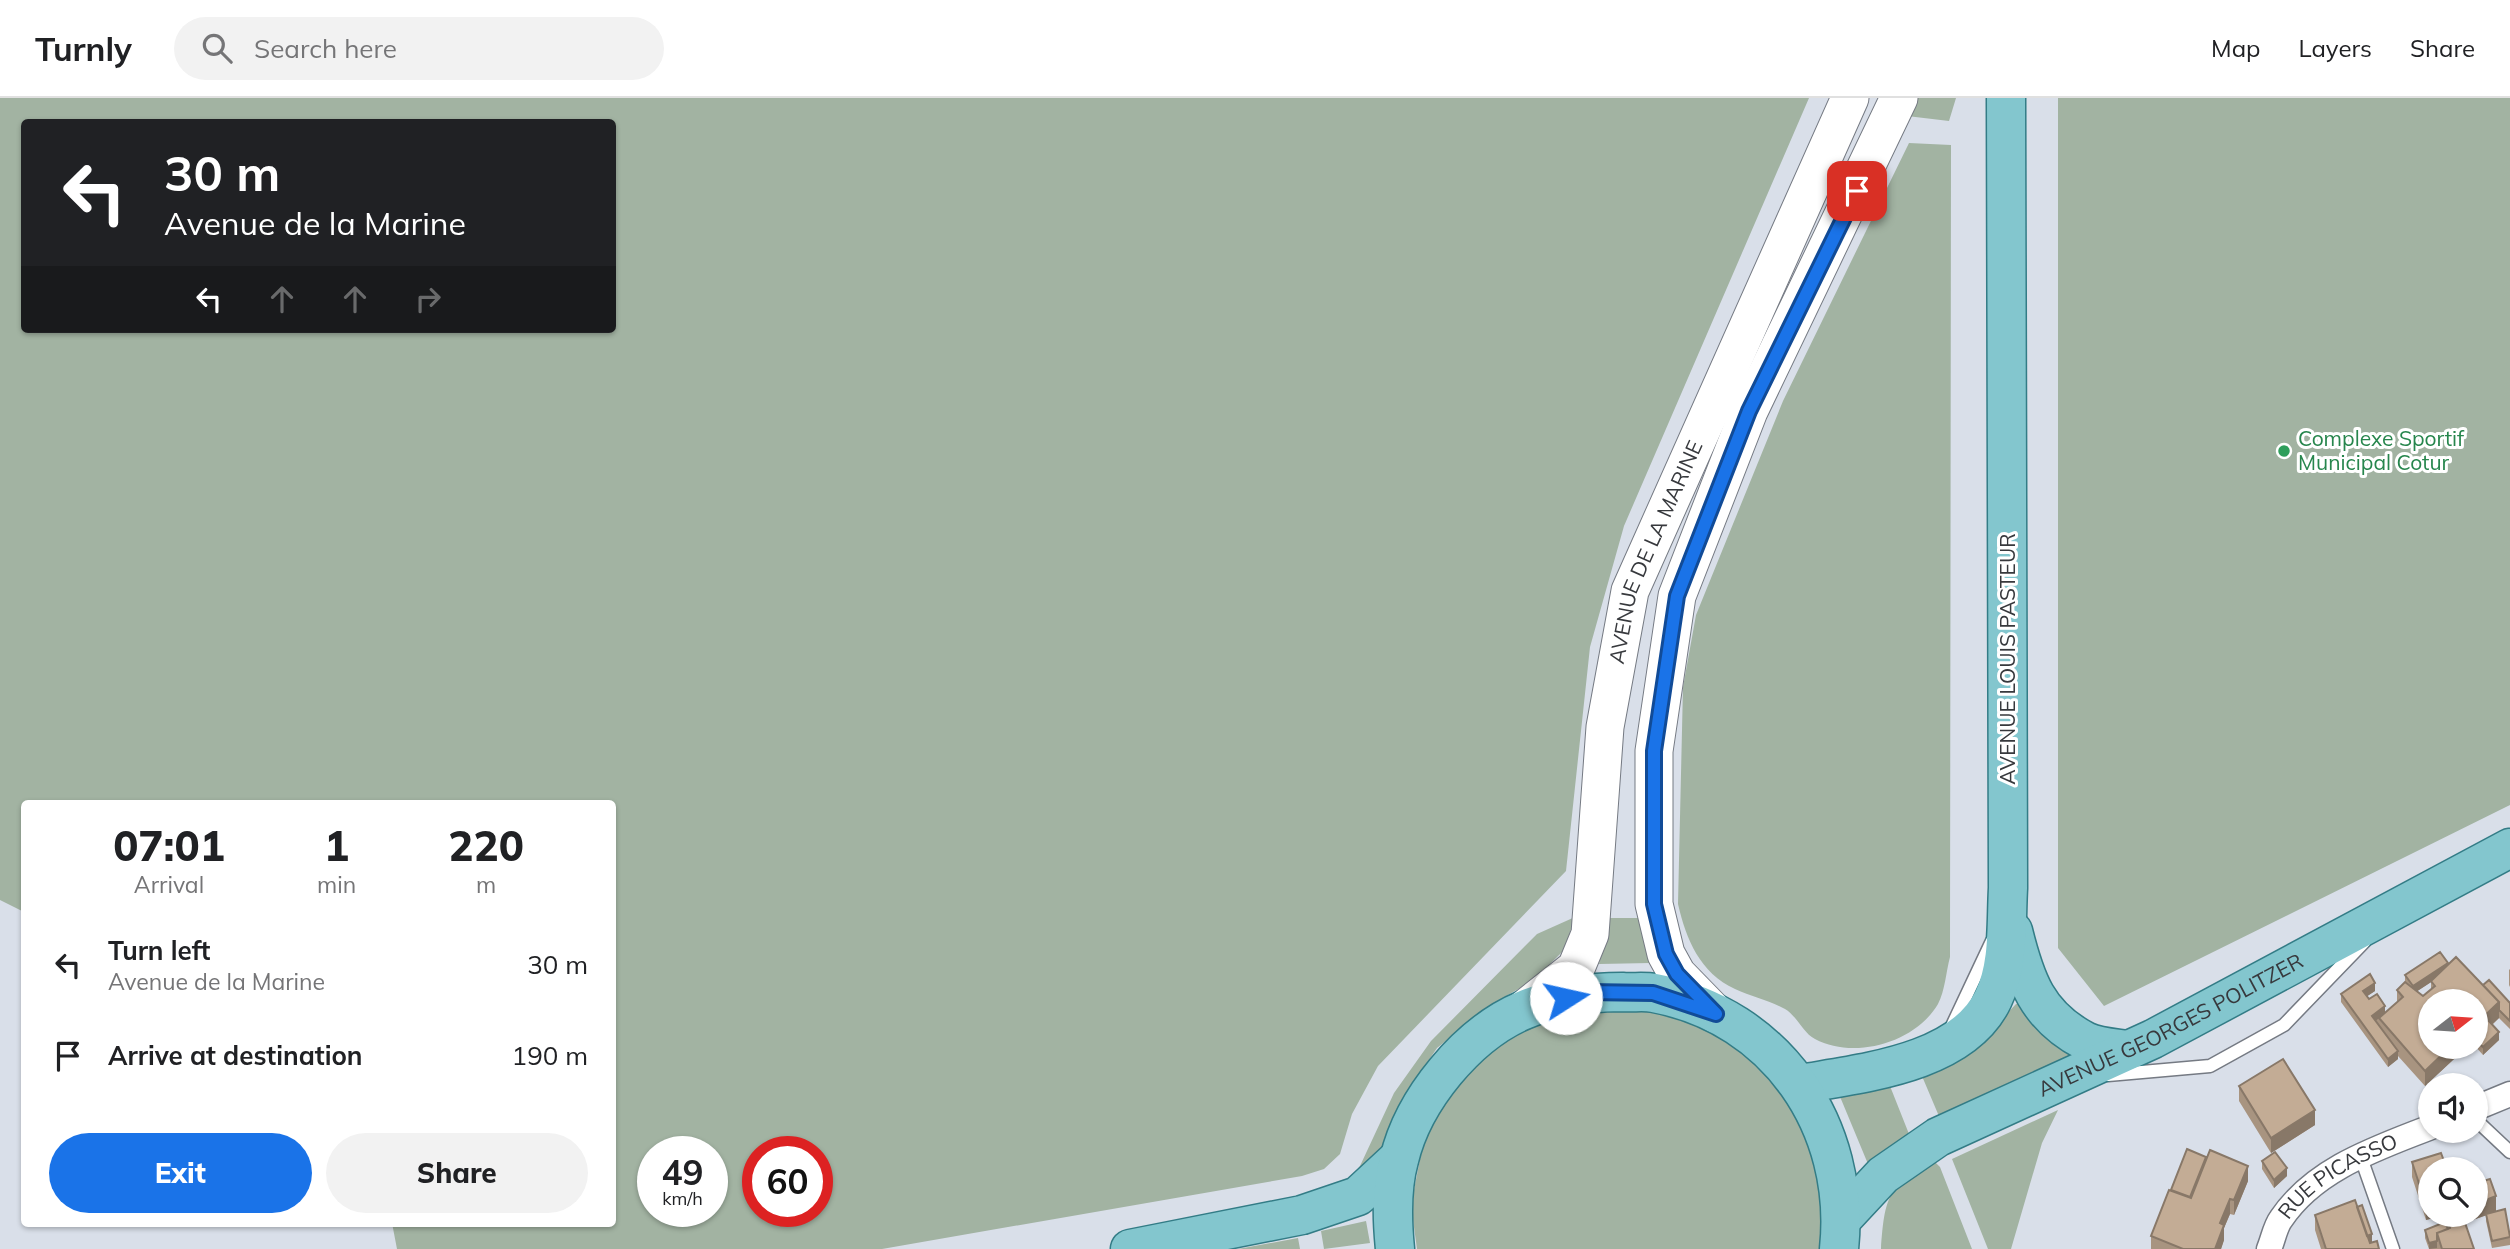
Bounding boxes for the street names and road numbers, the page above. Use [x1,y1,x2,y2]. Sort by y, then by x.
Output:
street label: AVENUE DE LA MARINE [1603,436,1708,666]
street label: AVENUE LOUIS PASTEUR [1994,533,2020,785]
street label: AVENUE GEORGES POLITZER [2034,947,2307,1102]
street label: RUE PICASSO [2272,1127,2401,1223]

